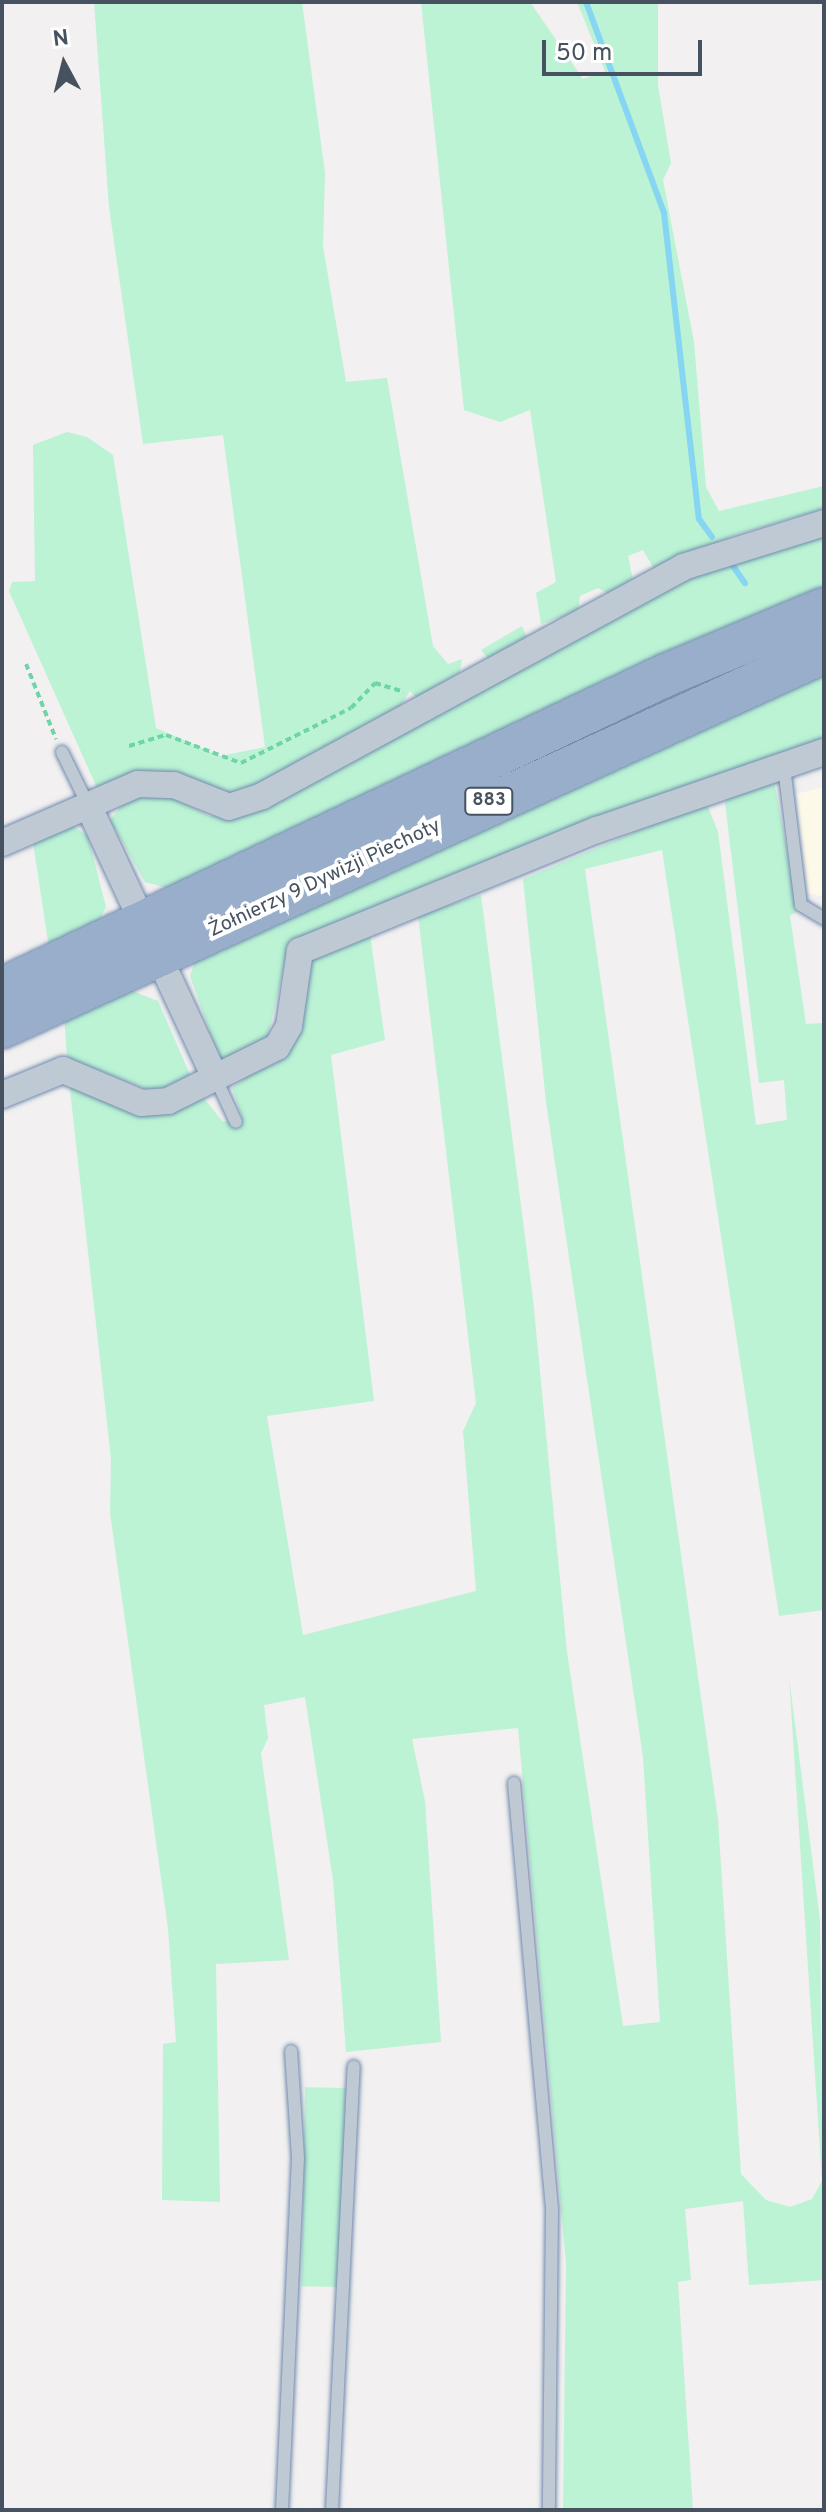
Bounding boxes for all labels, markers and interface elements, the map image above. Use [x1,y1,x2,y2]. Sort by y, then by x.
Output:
north arrow [24,24,104,104]
scale bar [546,24,706,74]
text: N [52,25,70,54]
text: 50 m [556,39,612,69]
road number: 883 [463,787,515,815]
street label: Żołnierzy 9 Dywizji Piechoty [205,815,445,943]

